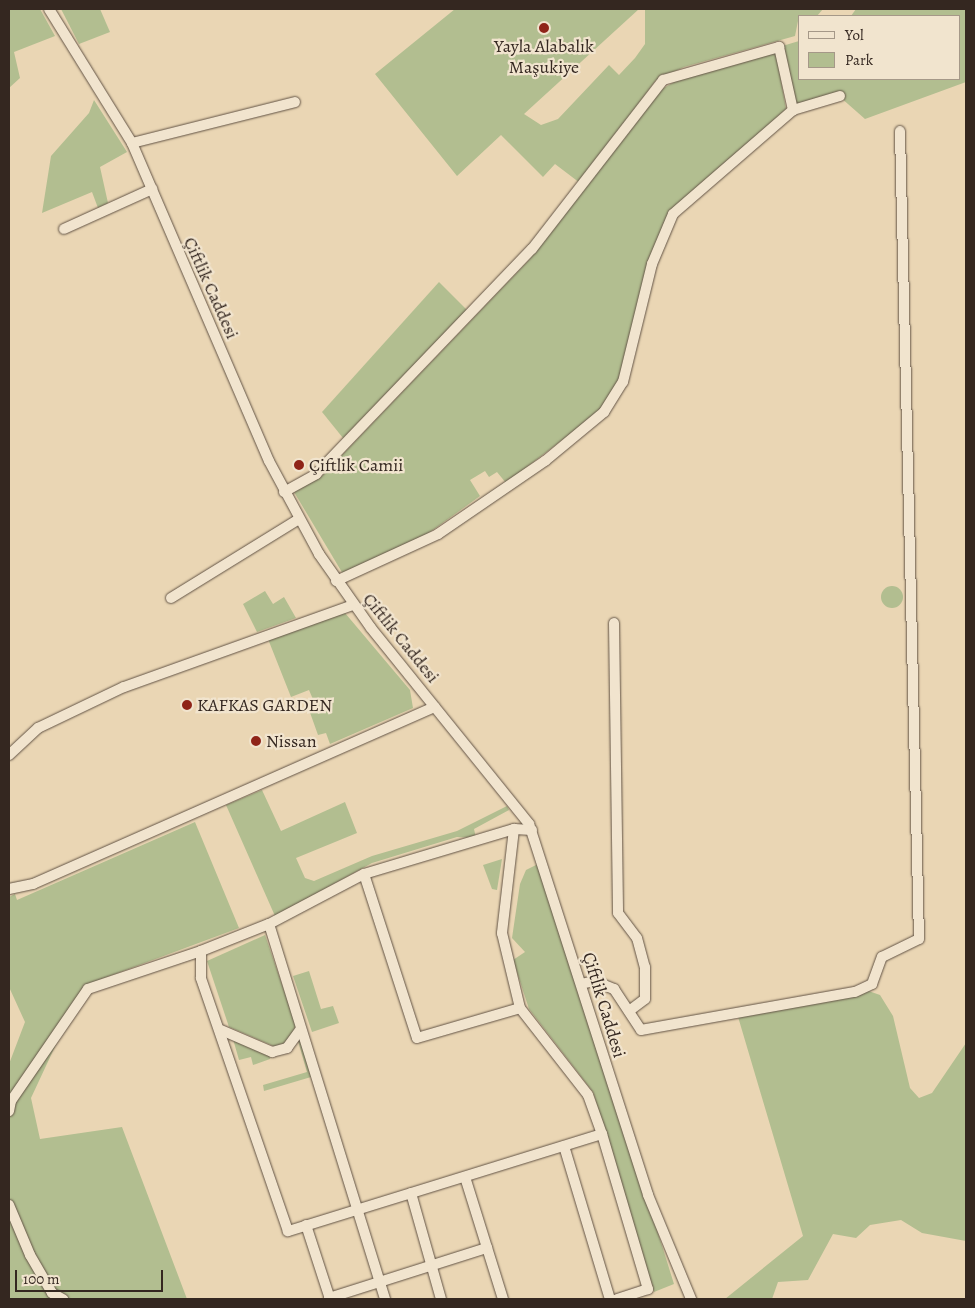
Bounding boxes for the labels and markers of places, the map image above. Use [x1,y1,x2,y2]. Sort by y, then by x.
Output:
marker: Yayla Alabalık Maşukiye [538,22,550,34]
place label: Yayla Alabalık Maşukiye [494,36,594,78]
place label: Çiftlik Camii [309,454,403,476]
marker: Çiftlik Camii [293,459,305,471]
place label: KAFKAS GARDEN [197,694,332,716]
marker: KAFKAS GARDEN [181,699,193,711]
place label: Nissan [266,730,317,752]
marker: Nissan [250,735,262,747]

